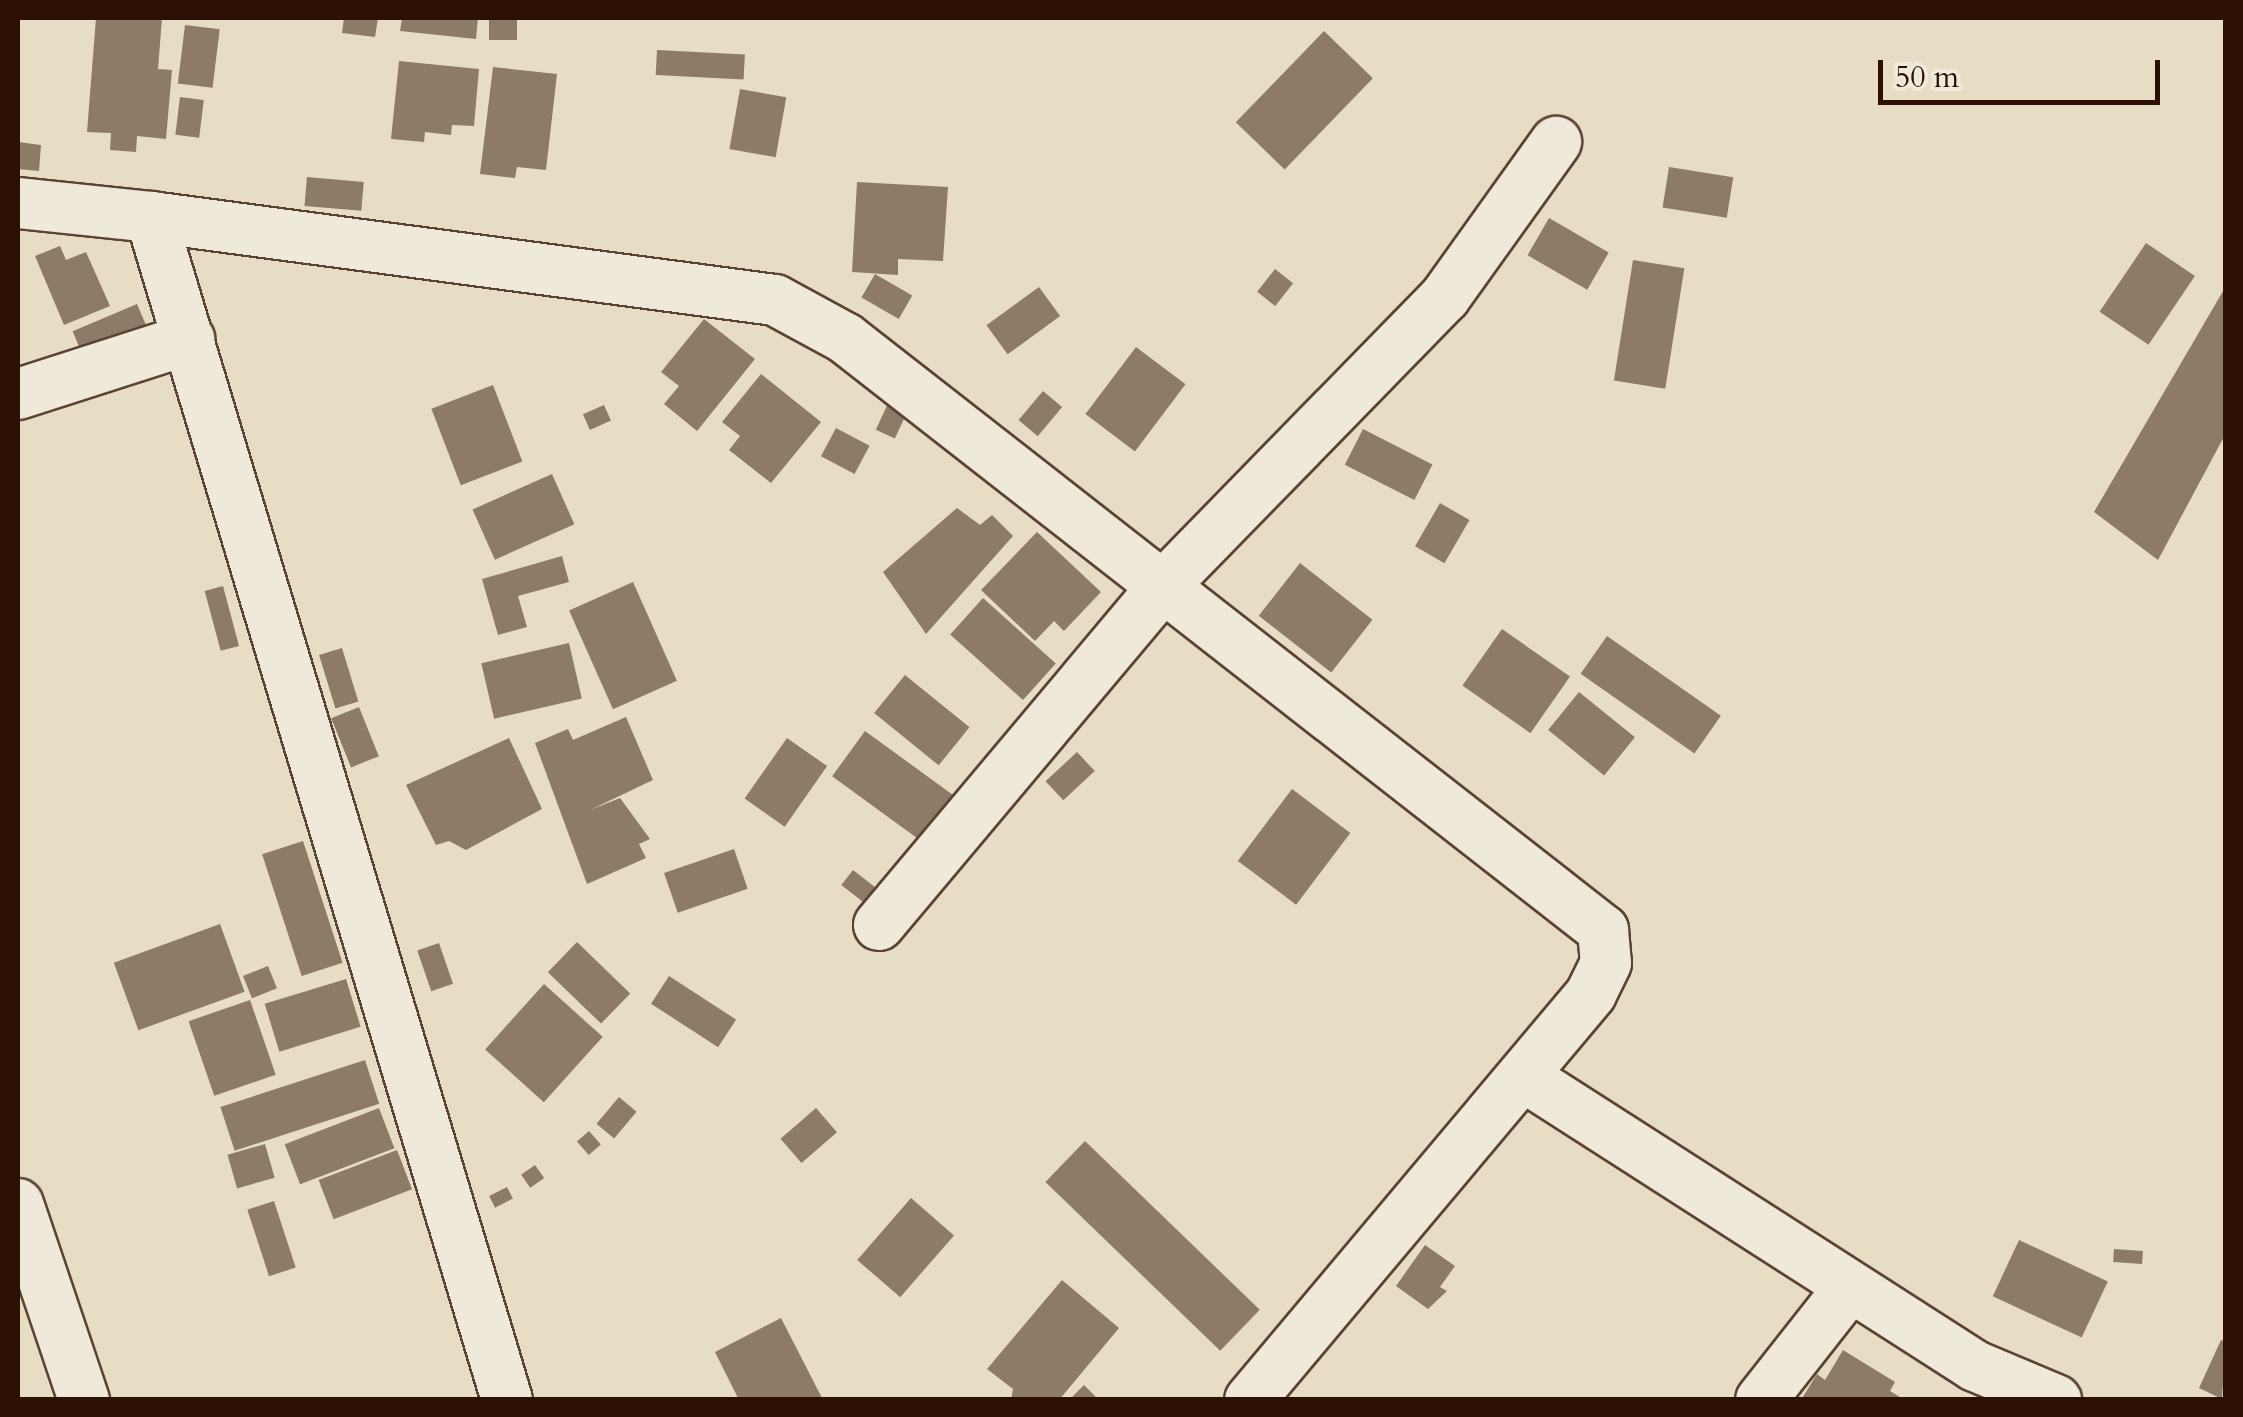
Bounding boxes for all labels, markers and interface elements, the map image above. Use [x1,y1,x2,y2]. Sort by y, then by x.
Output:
scale bar [1883,40,2166,102]
text: 50 m [1895,57,1959,98]

